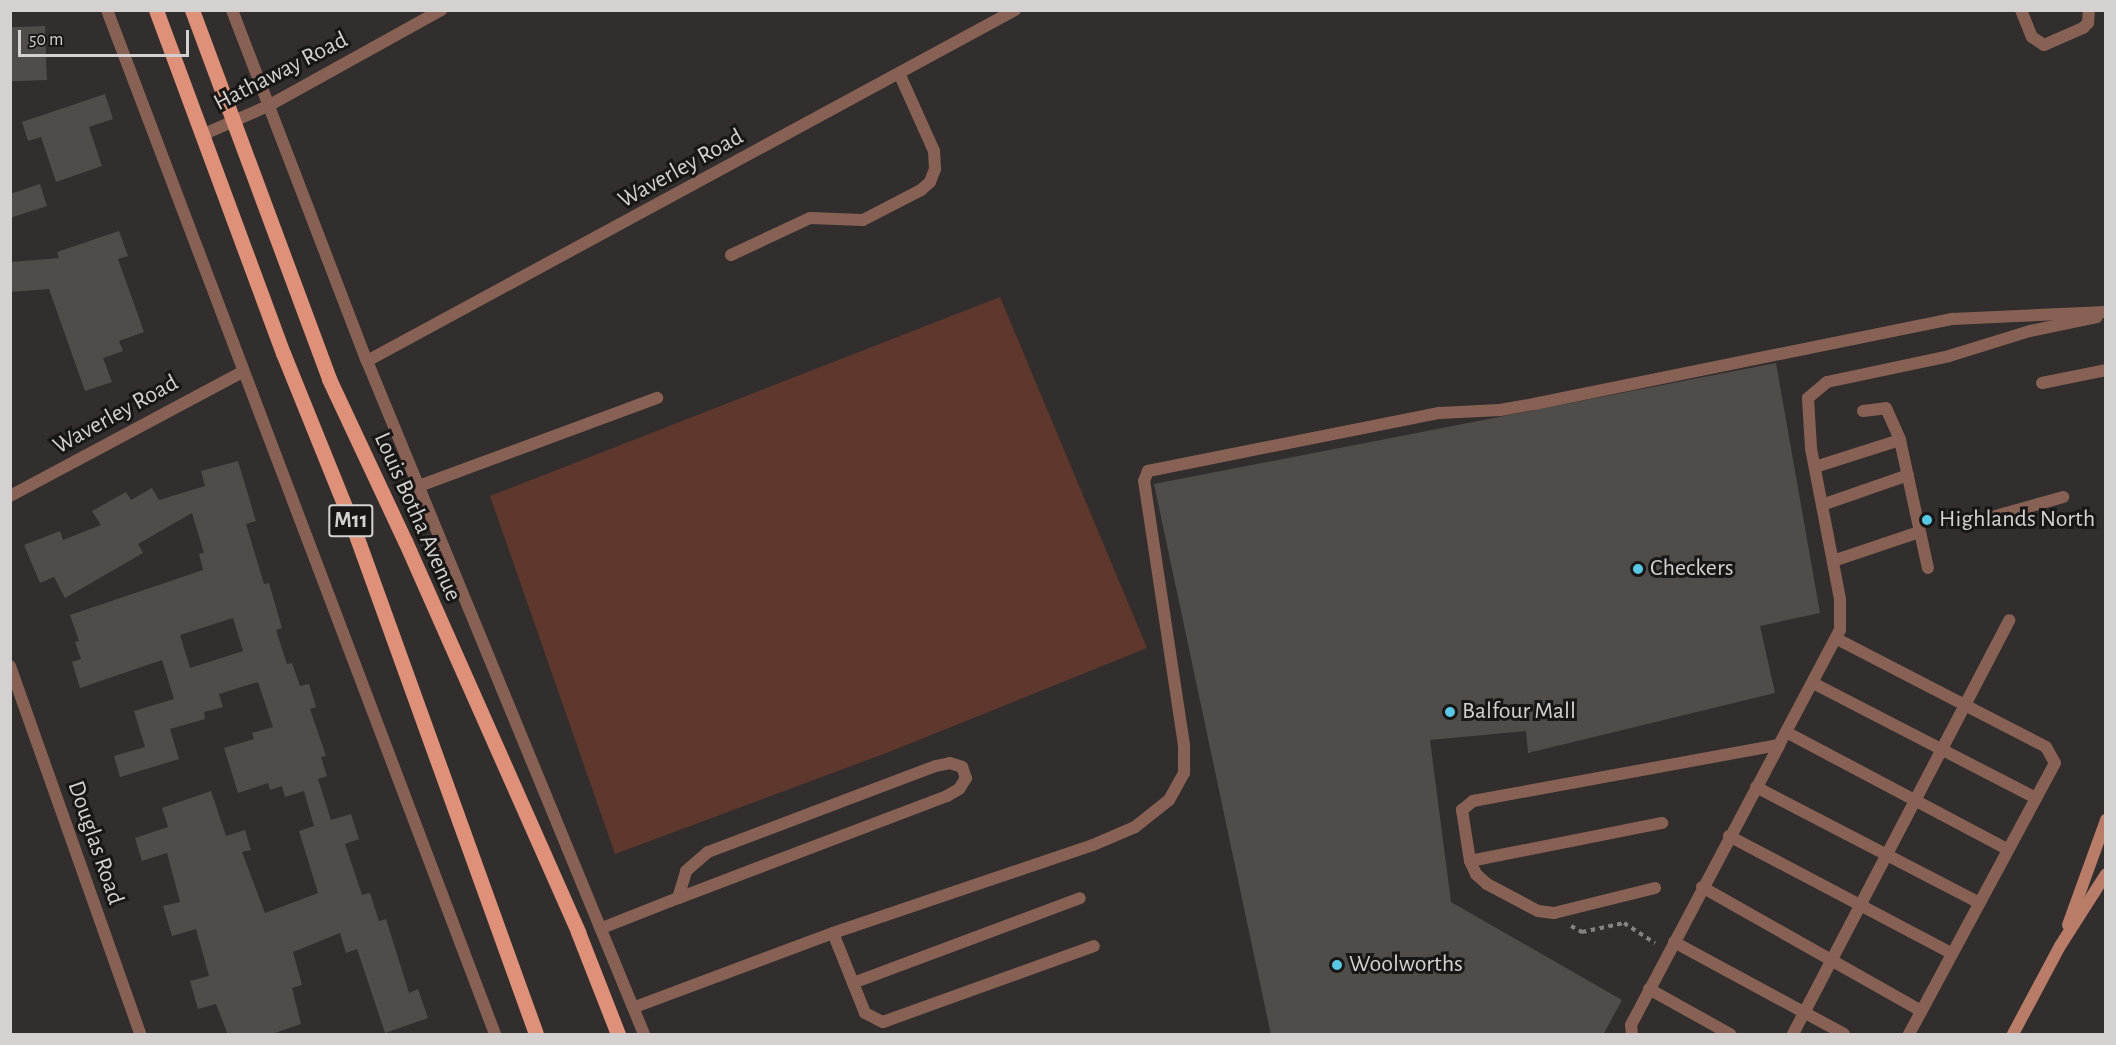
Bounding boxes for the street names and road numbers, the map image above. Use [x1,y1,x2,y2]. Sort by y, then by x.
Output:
street label: Hathaway Road [209,26,353,118]
street label: Waverley Road [613,123,749,215]
street label: Waverley Road [48,369,184,461]
street label: Louis Botha Avenue [367,428,467,606]
road number: M11 [327,502,375,540]
street label: Douglas Road [60,777,130,909]

